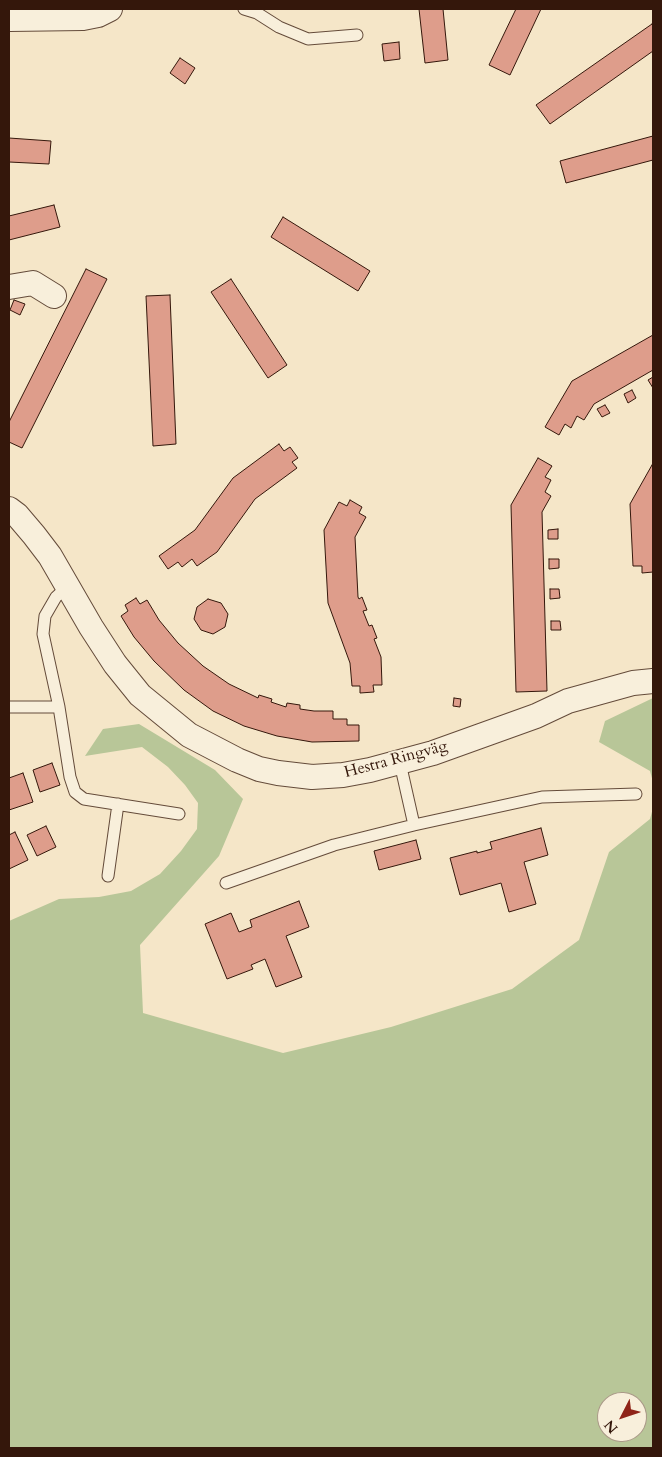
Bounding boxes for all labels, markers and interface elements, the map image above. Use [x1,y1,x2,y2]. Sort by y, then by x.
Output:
street label: Hestra Ringväg [342,737,450,783]
north arrow [597,1392,647,1442]
text: N [600,1416,622,1437]

